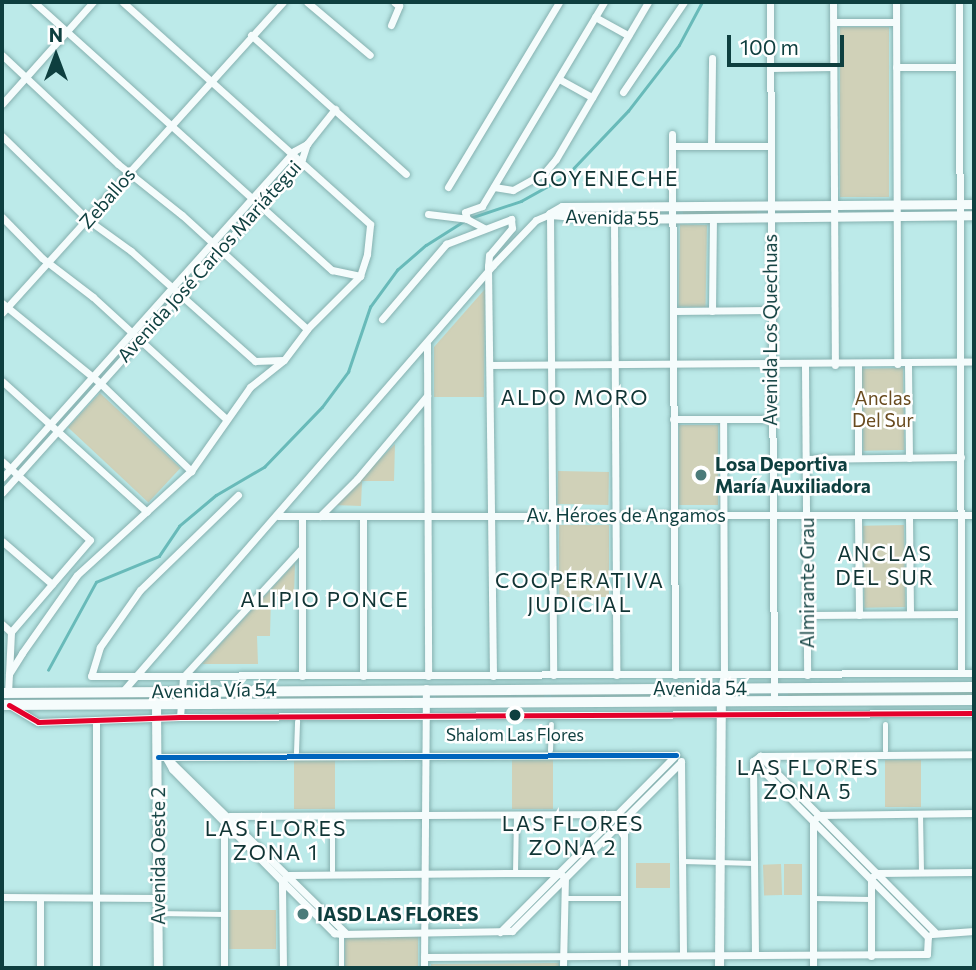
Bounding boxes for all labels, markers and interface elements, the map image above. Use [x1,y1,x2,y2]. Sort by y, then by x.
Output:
north arrow [21,21,91,91]
scale bar [731,21,848,65]
text: N [49,23,63,46]
text: 100 m [740,34,799,59]
street label: Avenida José Carlos Mariátegui [112,155,306,367]
street label: Zeballos [74,163,140,233]
district label: GOYENECHE [534,165,678,191]
street label: Avenida 55 [565,205,659,229]
street label: Avenida Los Quechuas [759,234,781,426]
district label: ALDO MORO [502,384,648,410]
park label: Anclas Del Sur [852,387,914,431]
place label: Losa Deportiva María Auxiliadora [715,453,871,497]
marker: Losa Deportiva María Auxiliadora [693,467,709,483]
street label: Av. Héroes de Angamos [526,504,726,526]
street label: Almirante Grau [796,518,818,648]
district label: ANCLAS DEL SUR [836,540,934,590]
district label: COOPERATIVA JUDICIAL [496,567,664,617]
district label: ALIPIO PONCE [242,586,408,612]
street label: Avenida 54 [653,677,747,699]
street label: Avenida Vía 54 [151,678,277,702]
marker: Shalom Las Flores [508,708,522,722]
place label: Shalom Las Flores [446,725,584,745]
district label: LAS FLORES ZONA 5 [738,754,878,804]
street label: Avenida Oeste 2 [147,787,169,925]
district label: LAS FLORES ZONA 2 [503,810,643,860]
district label: LAS FLORES ZONA 1 [206,815,346,865]
place label: IASD LAS FLORES [317,903,478,925]
marker: IASD LAS FLORES [295,906,311,922]

